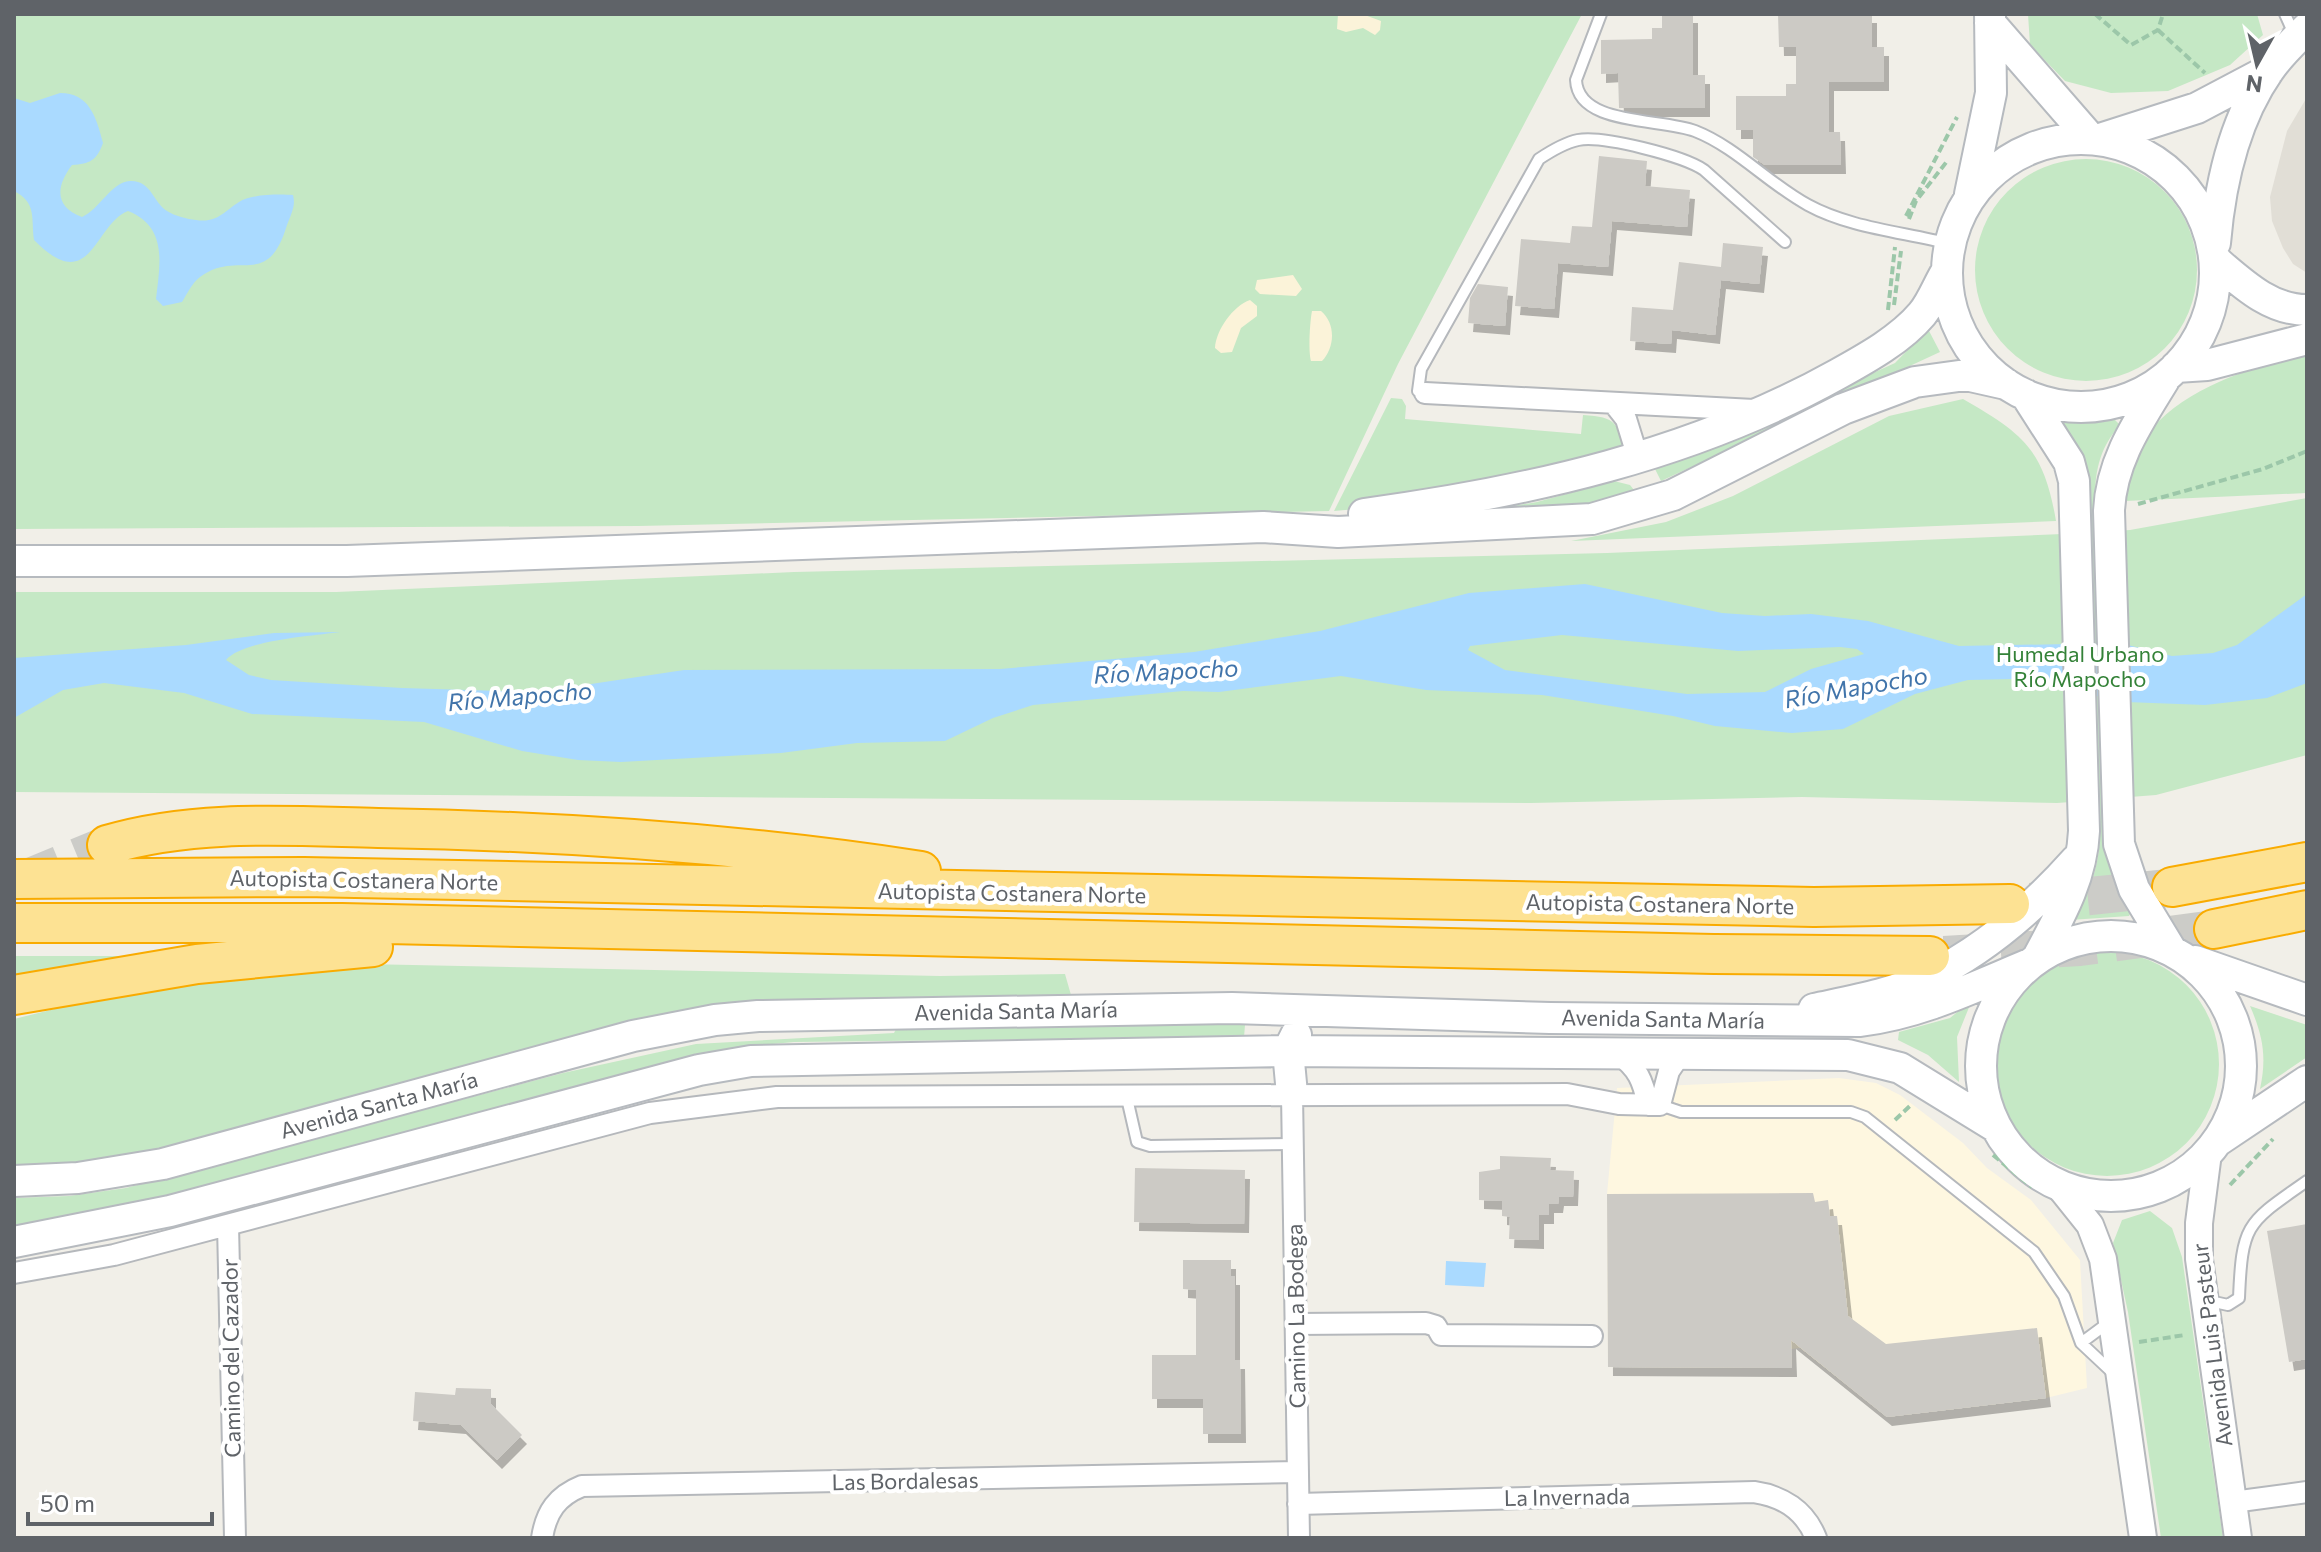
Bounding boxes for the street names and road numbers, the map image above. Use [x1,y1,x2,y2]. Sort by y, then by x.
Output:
street label: Autopista Costanera Norte [230,864,499,895]
street label: Autopista Costanera Norte [878,877,1147,908]
street label: Autopista Costanera Norte [1526,888,1795,919]
street label: Avenida Santa María [914,995,1118,1026]
street label: Avenida Santa María [1561,1003,1765,1034]
street label: Avenida Santa María [277,1065,481,1144]
street label: Camino La Bodega [1280,1223,1311,1409]
street label: Avenida Luis Pasteur [2186,1241,2237,1448]
street label: Camino del Cazador [215,1258,246,1458]
street label: Las Bordalesas [831,1466,979,1495]
street label: La Invernada [1504,1482,1630,1511]

